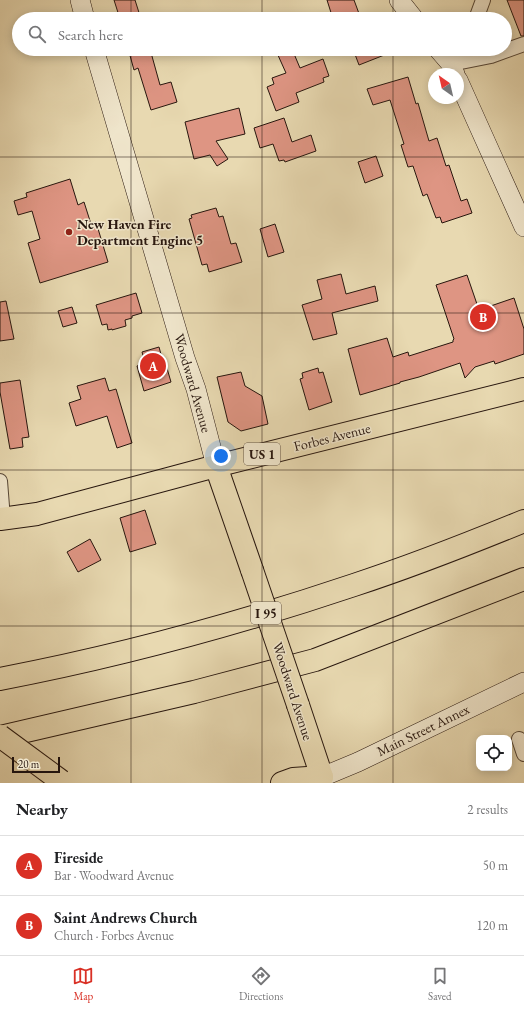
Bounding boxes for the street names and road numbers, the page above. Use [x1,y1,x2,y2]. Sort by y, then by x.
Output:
street label: Woodward Avenue [170,331,216,435]
street label: Forbes Avenue [292,419,373,455]
road number: US 1 [244,443,280,465]
road number: I 95 [251,602,281,624]
street label: Woodward Avenue [269,640,317,743]
street label: Main Street Annex [374,700,472,760]

